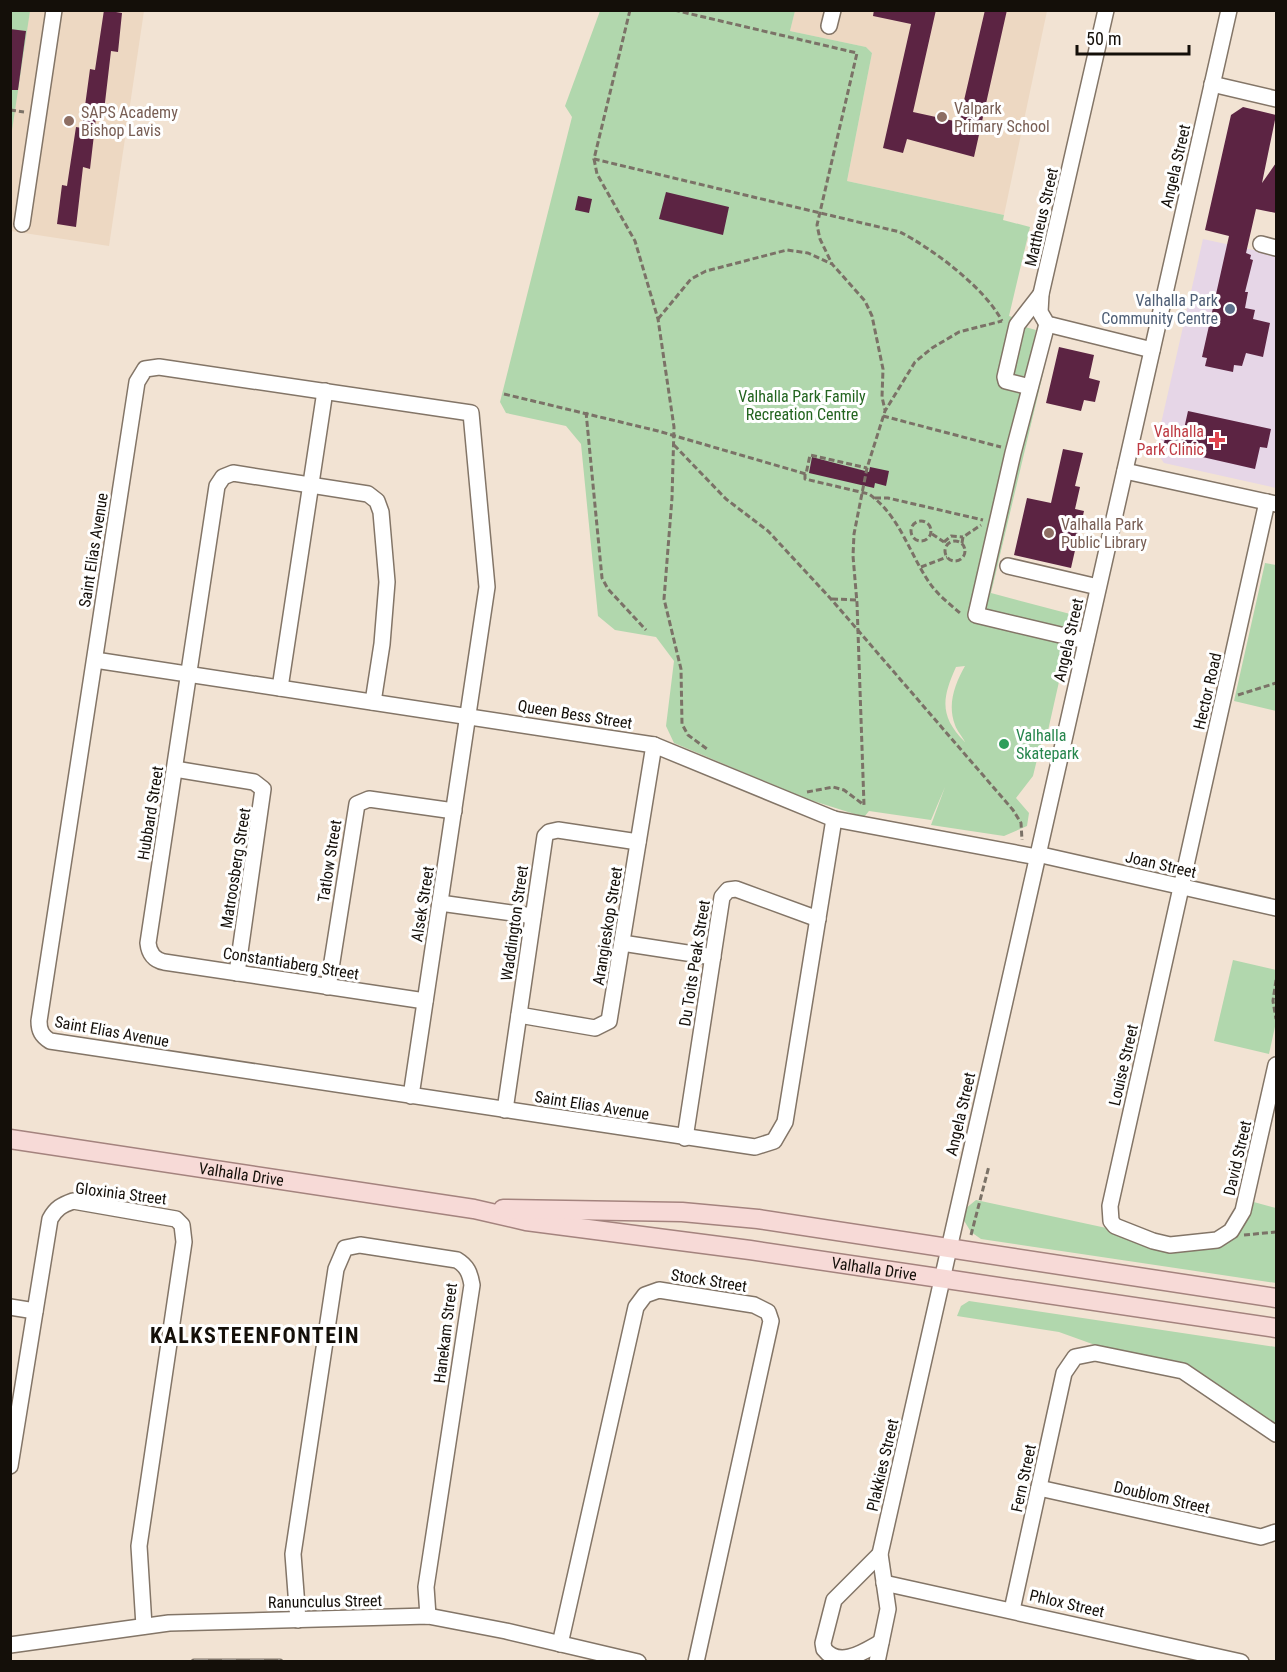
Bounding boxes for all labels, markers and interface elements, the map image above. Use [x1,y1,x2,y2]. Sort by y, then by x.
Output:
scale bar [1077,18,1190,56]
text: 50 m [1086,28,1121,49]
place label: Valpark Primary School [954,99,1050,136]
place label: SAPS Academy Bishop Lavis [81,103,178,140]
marker: Valpark Primary School [935,110,949,124]
marker: SAPS Academy Bishop Lavis [62,114,76,128]
street label: Angela Street [1157,122,1194,210]
street label: Mattheus Street [1021,166,1062,268]
place label: Valhalla Park Community Centre [1101,291,1219,328]
marker: Valhalla Park Community Centre [1223,302,1237,316]
park label: Valhalla Park Family Recreation Centre [738,387,866,424]
place label: Valhalla Park Clinic [1137,422,1204,459]
marker: Valhalla Park Clinic [1208,431,1226,449]
street label: Saint Elias Avenue [75,491,112,609]
place label: Valhalla Park Public Library [1061,515,1147,552]
marker: Valhalla Park Public Library [1042,526,1056,540]
street label: Angela Street [1050,596,1087,684]
street label: Hector Road [1189,651,1226,731]
street label: Queen Bess Street [516,696,634,733]
place label: Valhalla Skatepark [1016,726,1080,763]
marker: Valhalla Skatepark [997,737,1011,751]
street label: Hubbard Street [134,764,167,861]
street label: Matroosberg Street [217,806,254,930]
street label: Tatlow Street [314,818,345,904]
street label: Joan Street [1124,847,1199,882]
street label: Waddington Street [497,864,532,982]
street label: Alsek Street [407,865,438,943]
street label: Arangieskop Street [589,865,626,987]
street label: Du Toits Peak Street [675,898,714,1028]
street label: Constantiaberg Street [222,943,361,984]
street label: Saint Elias Avenue [53,1012,171,1051]
street label: Louise Street [1105,1022,1142,1108]
street label: Angela Street [942,1070,979,1158]
street label: Saint Elias Avenue [533,1087,651,1124]
street label: David Street [1220,1119,1255,1197]
street label: Valhalla Drive [197,1159,285,1190]
street label: Gloxinia Street [74,1178,168,1209]
street label: Valhalla Drive [830,1253,918,1285]
street label: Stock Street [670,1265,749,1296]
street label: Hanekam Street [430,1282,461,1384]
district label: KALKSTEENFONTEIN [150,1323,360,1348]
street label: Plakkies Street [863,1417,902,1513]
street label: Fern Street [1007,1442,1040,1514]
street label: Doublom Street [1112,1477,1212,1518]
street label: Phlox Street [1028,1586,1106,1621]
street label: Ranunculus Street [268,1591,383,1612]

